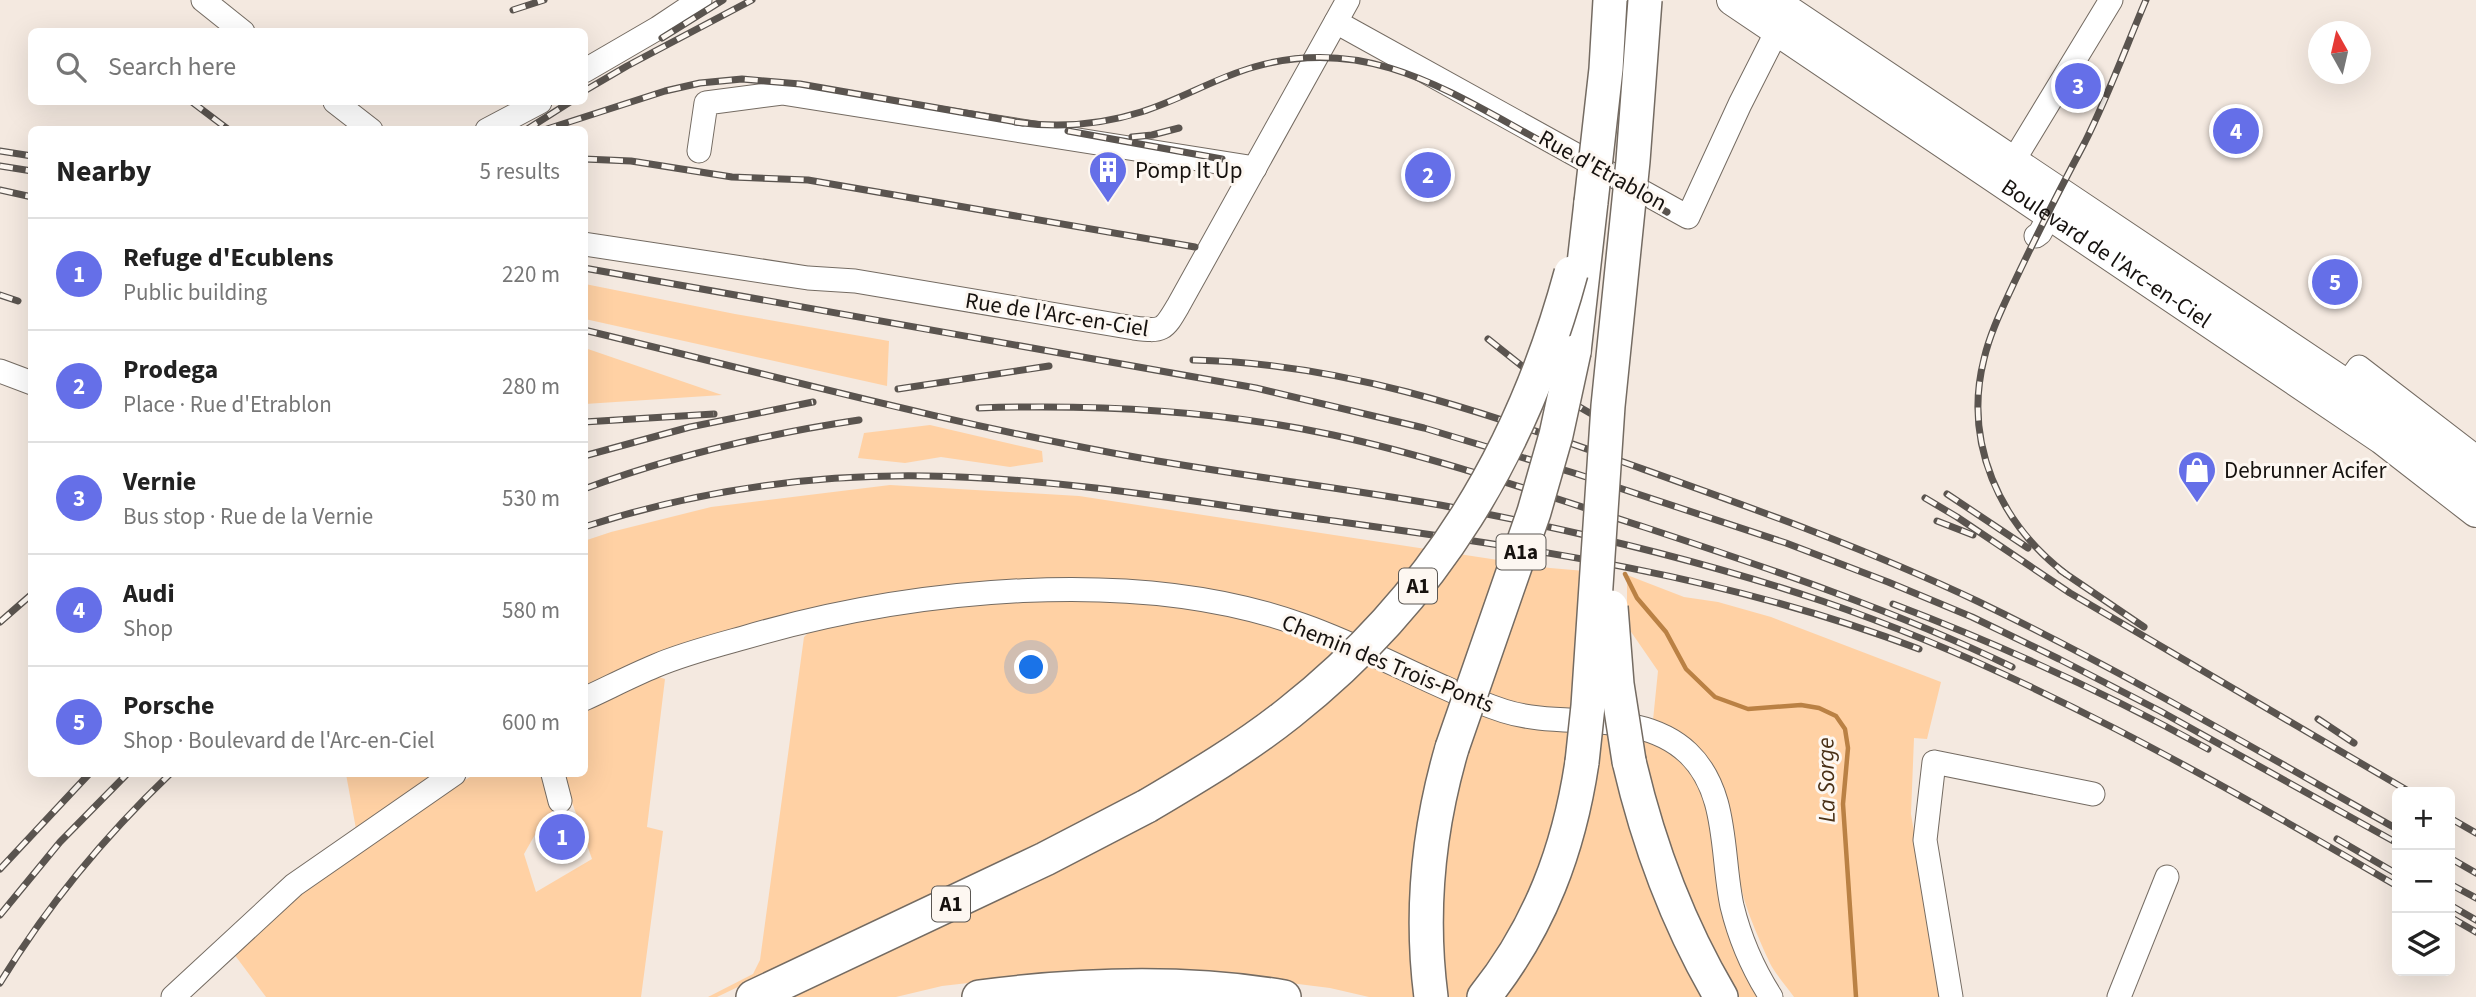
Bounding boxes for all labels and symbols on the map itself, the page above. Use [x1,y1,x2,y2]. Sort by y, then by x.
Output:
north arrow [2308,21,2371,84]
pin: 3 [2055,60,2101,112]
pin: 4 [2213,105,2259,157]
street label: Rue d'Etrablon [1533,122,1673,219]
building icon: Pomp It Up [1087,149,1129,204]
pin: 2 [1405,149,1451,201]
place label: Pomp It Up [1135,154,1242,187]
street label: Boulevard de l'Arc-en-Ciel [1995,171,2218,336]
pin: 5 [2312,256,2358,308]
street label: Rue de l'Arc-en-Ciel [963,284,1151,345]
shop icon: Debrunner Acifer [2176,449,2218,504]
place label: Debrunner Acifer [2224,454,2387,487]
road number: A1a [1496,534,1546,570]
road number: A1 [1399,568,1437,604]
street label: Chemin des Trois-Ponts [1277,606,1499,721]
your location [1014,650,1048,684]
water label: La Sorge [1808,737,1845,823]
pin: 1 [539,811,585,863]
road number: A1 [932,886,970,922]

